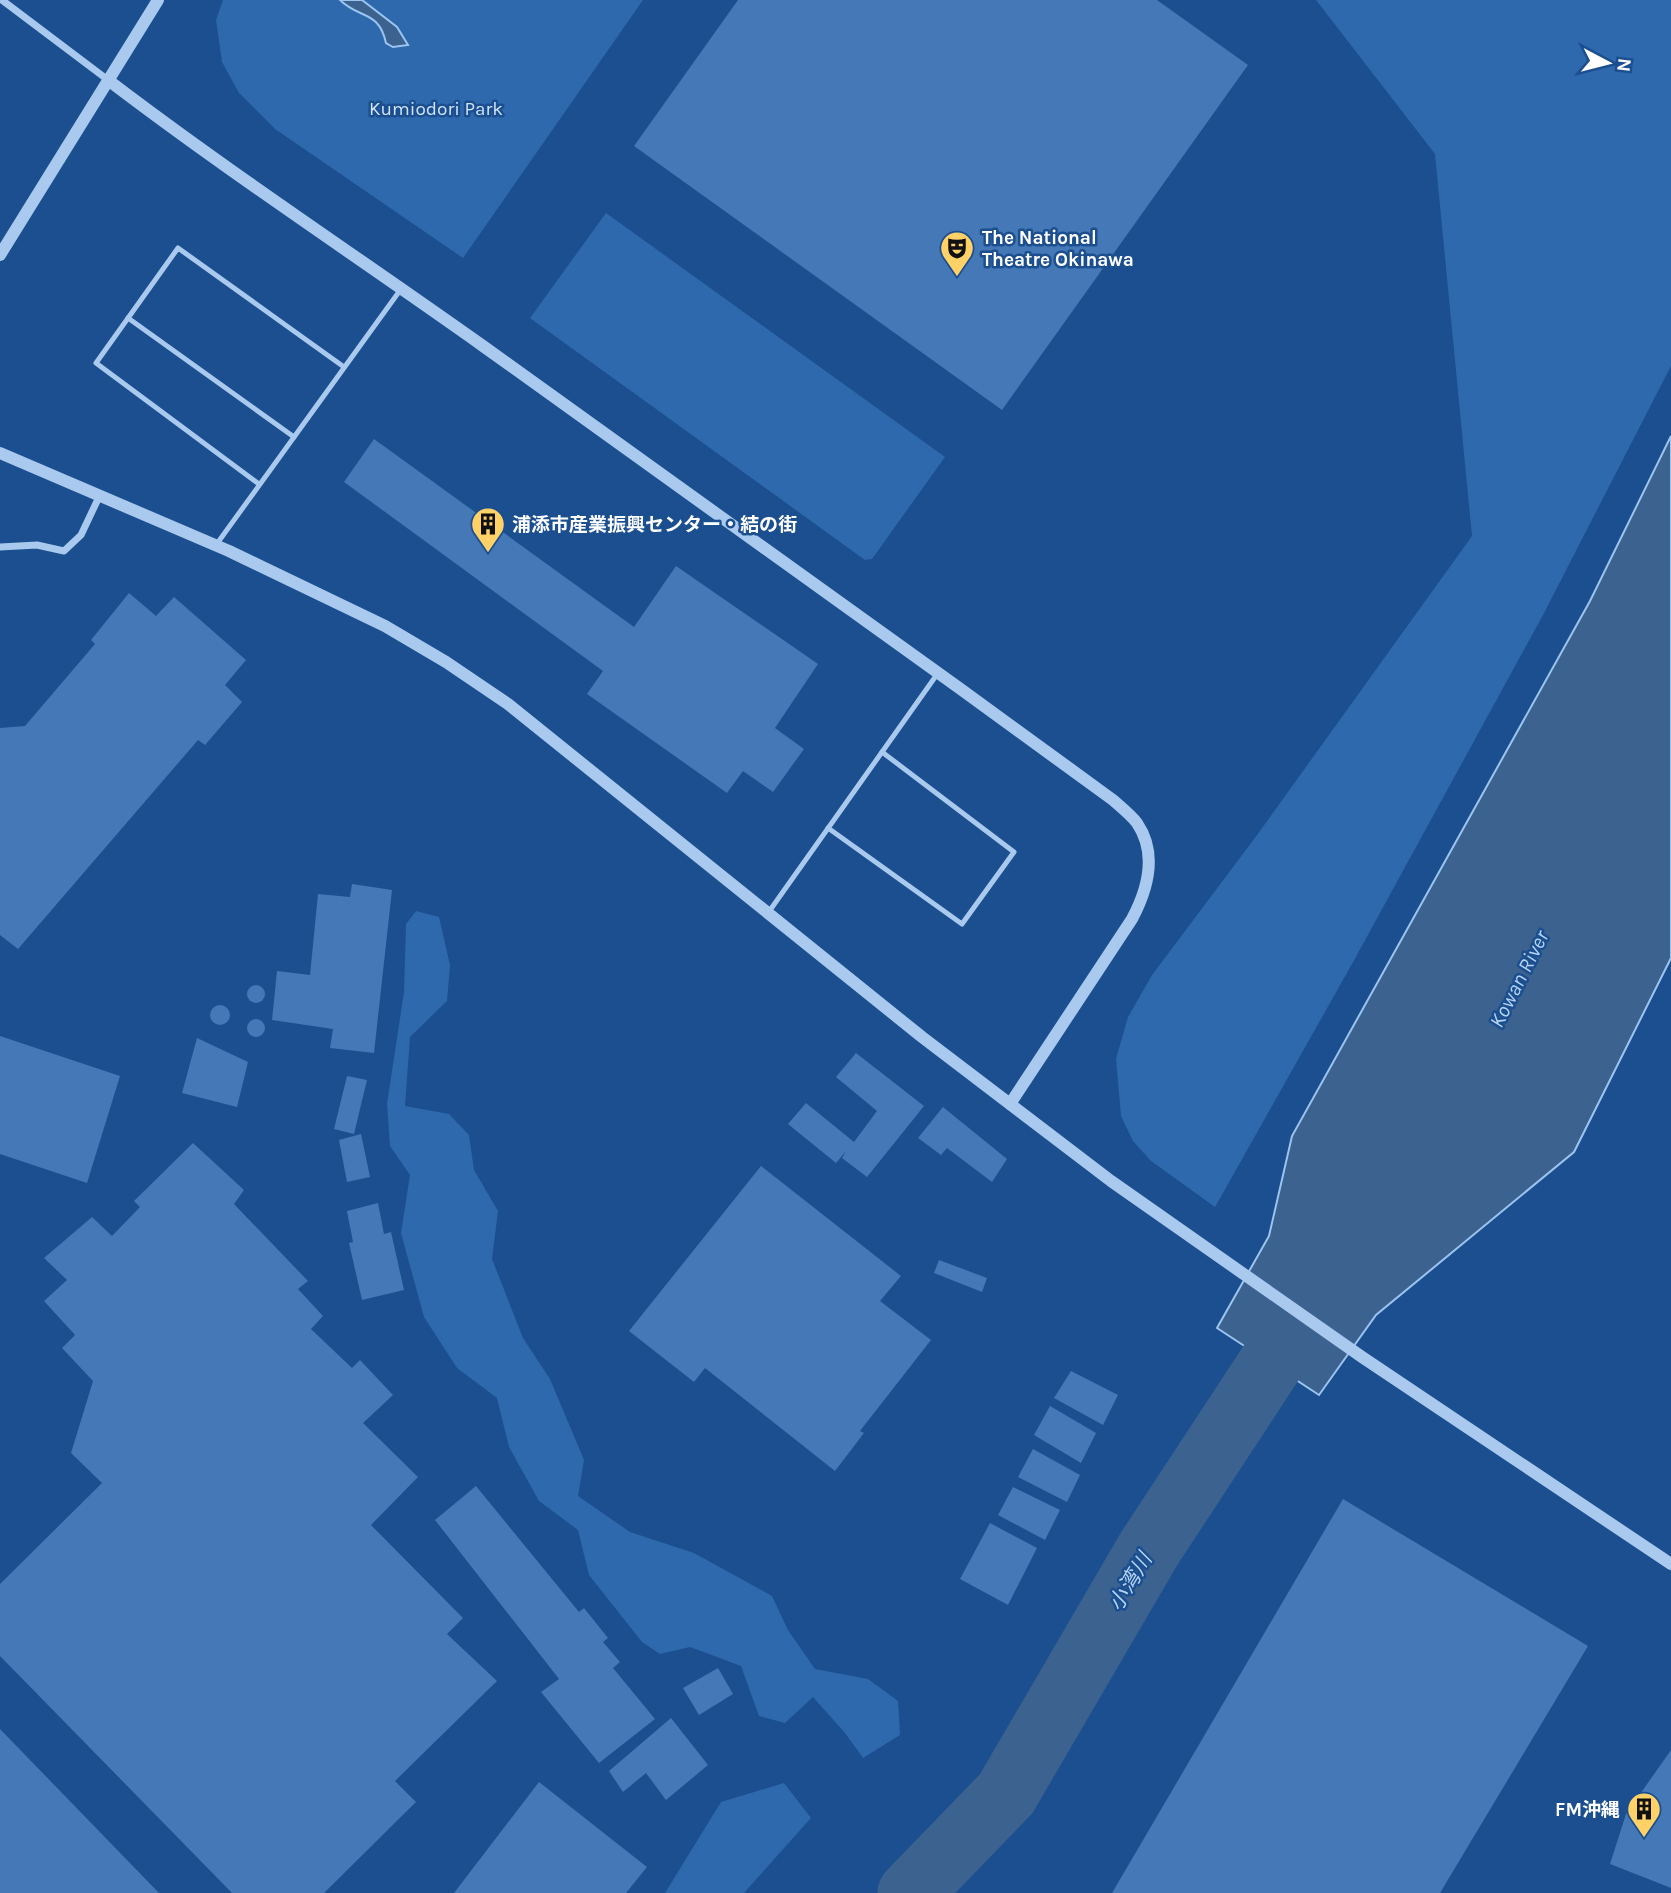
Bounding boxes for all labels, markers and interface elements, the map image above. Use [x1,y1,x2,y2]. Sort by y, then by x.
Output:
north arrow [1573,28,1643,98]
text: N [1612,57,1636,73]
park label: Kumiodori Park [369,98,503,120]
place label: The National Theatre Okinawa [982,227,1134,271]
theatre icon: The National Theatre Okinawa [938,229,976,278]
building icon: 浦添市産業振興センター・結の街 [469,505,507,554]
place label: 浦添市産業振興センター・結の街 [512,514,797,536]
water label: Kowan River [1484,926,1554,1032]
water label: 小湾川 [1103,1547,1158,1615]
building icon: FM沖縄 [1625,1790,1663,1839]
place label: FM沖縄 [1555,1799,1620,1821]

